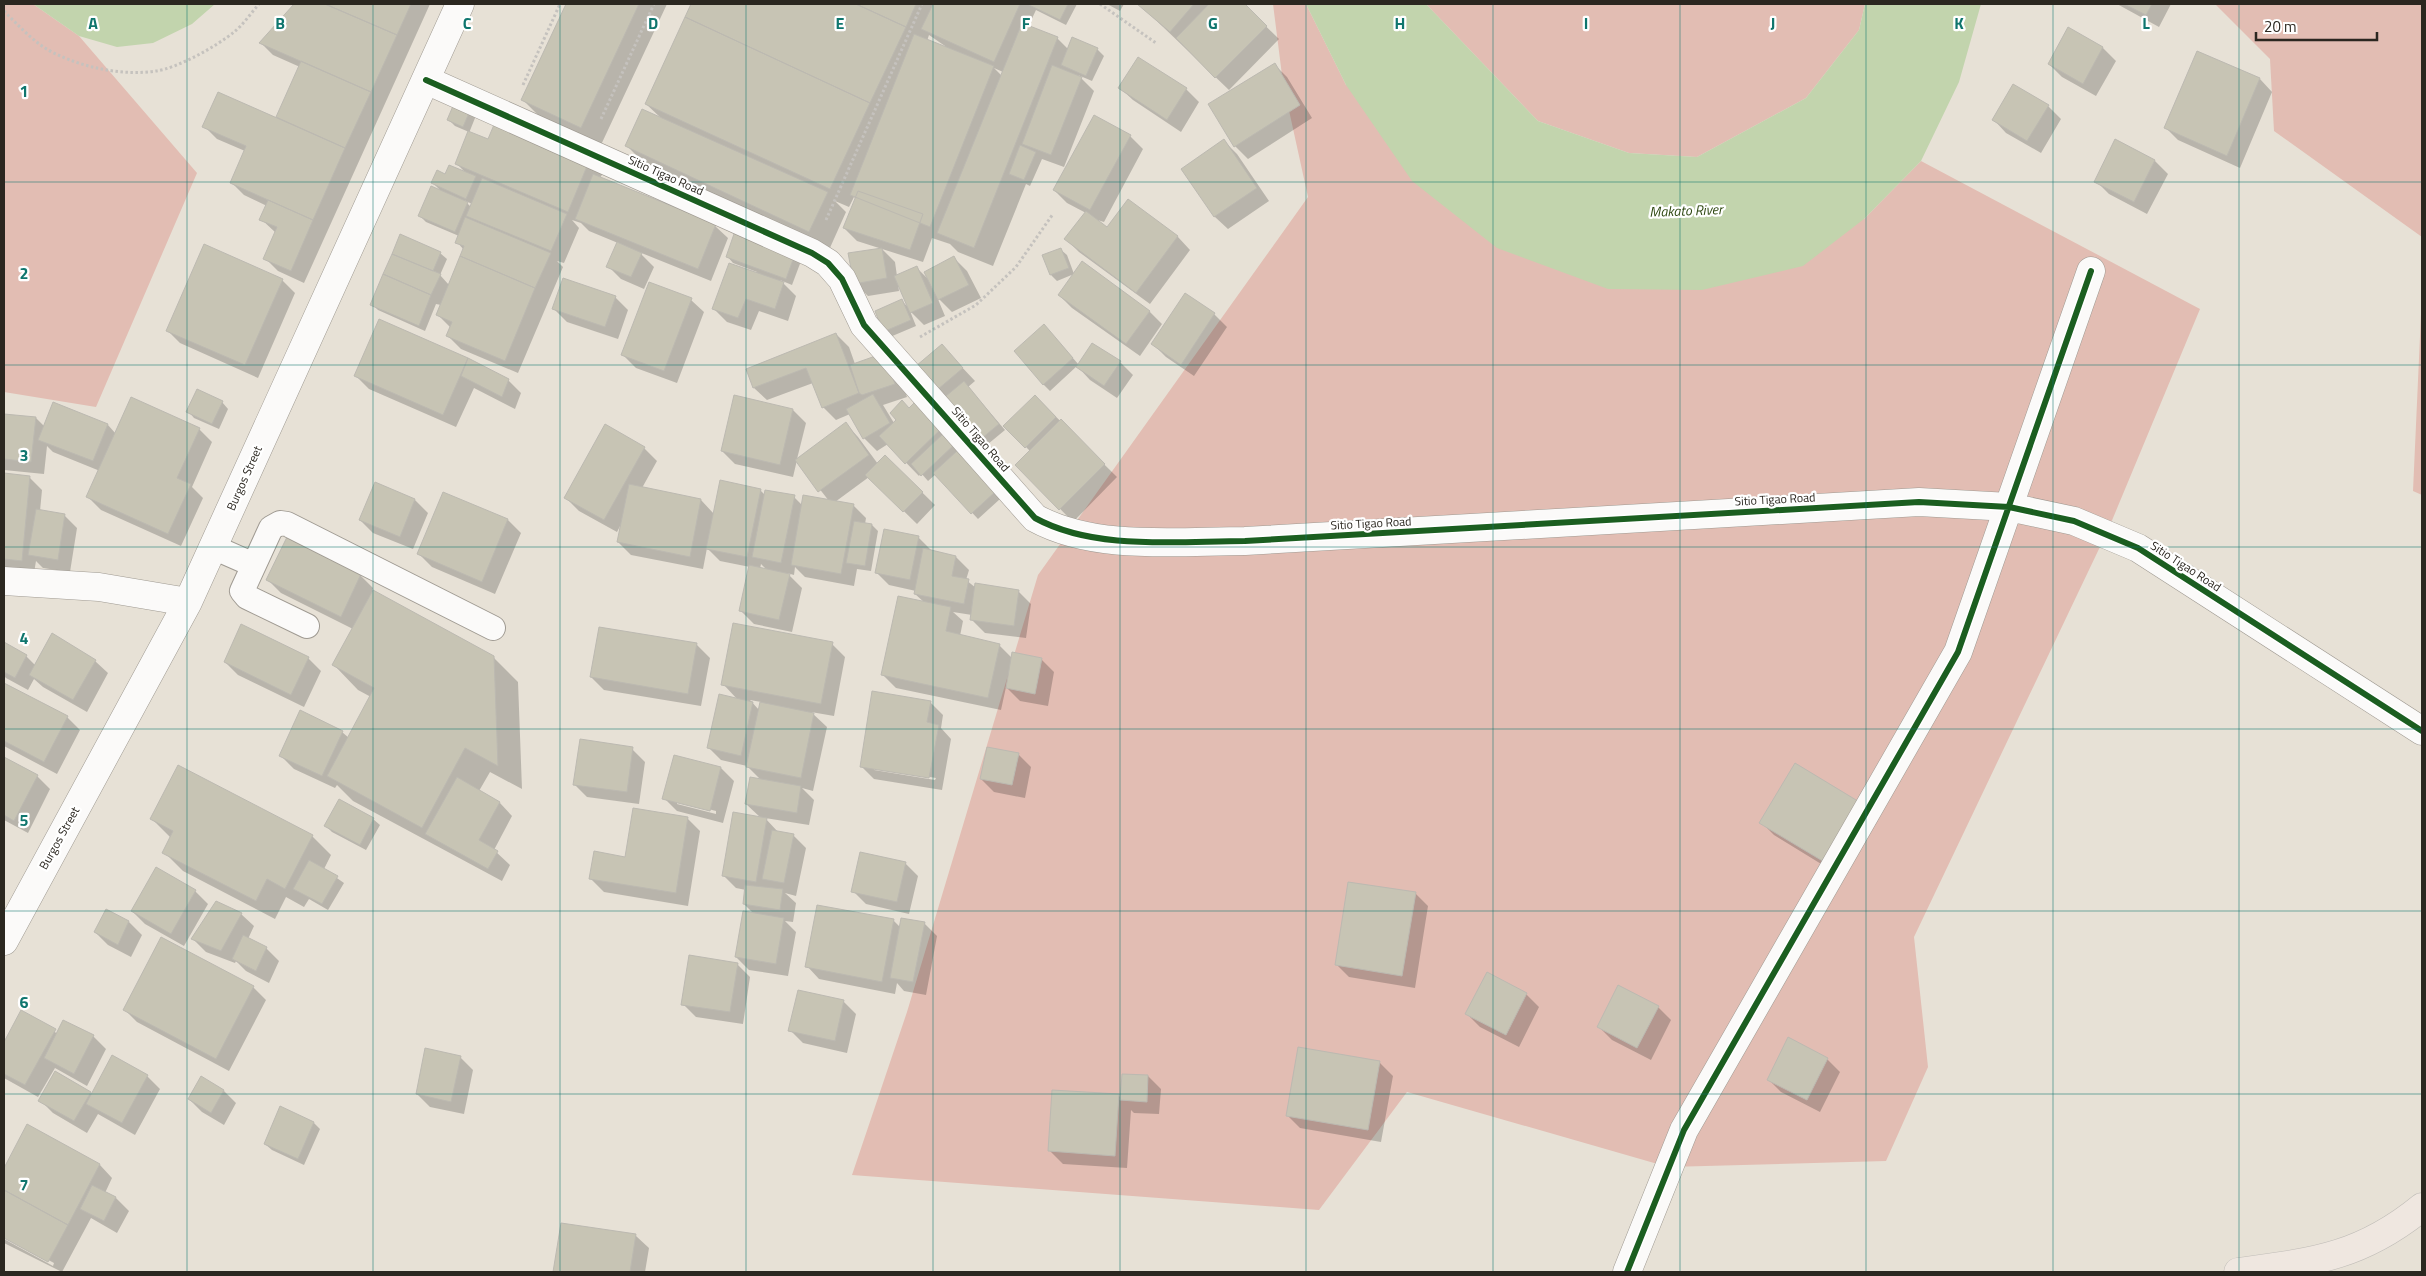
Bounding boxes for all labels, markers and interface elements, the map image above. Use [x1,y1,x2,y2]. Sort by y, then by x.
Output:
scale bar [2256,10,2377,42]
text: A [88,11,98,35]
text: B [275,11,285,35]
text: C [463,11,472,35]
text: D [648,11,658,35]
text: E [836,11,845,35]
text: F [1022,11,1031,35]
text: G [1208,11,1218,35]
text: H [1395,11,1405,35]
text: I [1584,11,1588,35]
text: J [1771,11,1775,35]
text: K [1954,11,1964,35]
text: L [2142,11,2150,35]
text: 20 m [2264,15,2297,38]
text: 1 [20,79,28,103]
street label: Sitio Tigao Road [625,150,707,200]
water label: Makato River [1649,198,1725,222]
text: 2 [20,261,28,285]
street label: Sitio Tigao Road [947,402,1015,476]
street label: Burgos Street [221,442,267,514]
text: 3 [20,443,28,467]
street label: Sitio Tigao Road [1734,487,1816,511]
street label: Sitio Tigao Road [1330,511,1412,535]
street label: Sitio Tigao Road [2147,536,2225,596]
text: 4 [20,626,29,650]
street label: Burgos Street [34,802,85,873]
text: 5 [20,808,29,832]
text: 6 [20,990,29,1014]
text: 7 [20,1173,28,1197]

